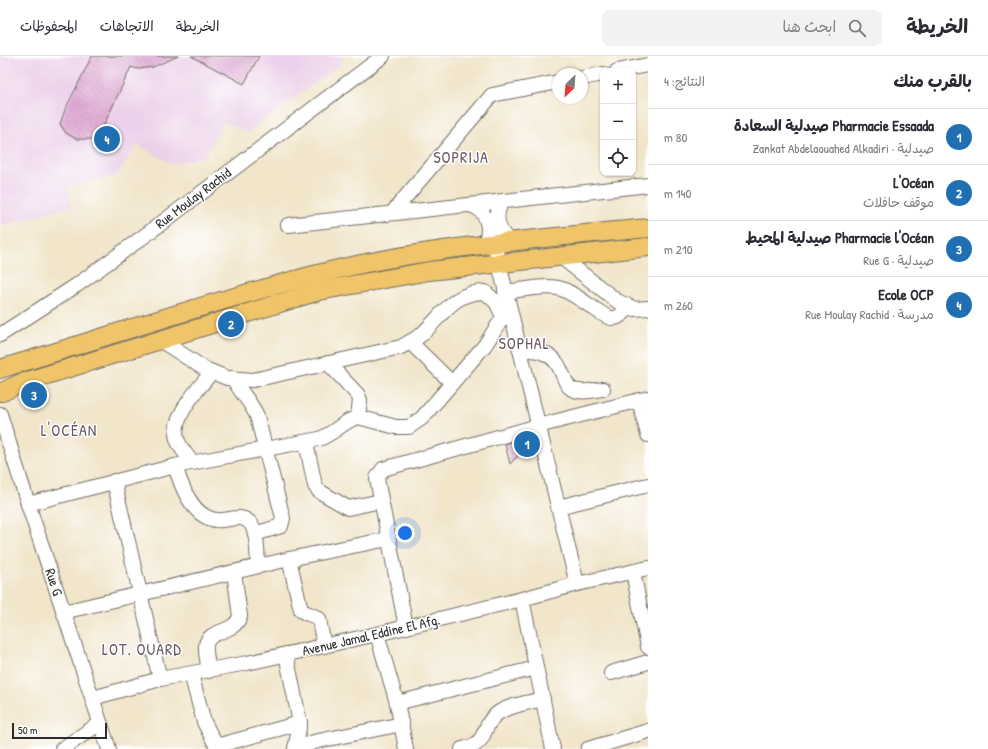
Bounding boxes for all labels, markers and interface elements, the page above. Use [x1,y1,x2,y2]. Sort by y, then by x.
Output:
search box [602,10,882,46]
text: الخريطة [906,13,968,39]
text: المحفوظات [20,16,78,35]
text: الاتجاهات [100,16,154,35]
text: الخريطة [176,16,219,35]
text: ابحث هنا [783,16,836,37]
icon: search [846,17,868,39]
north arrow [552,68,588,104]
map controls [600,68,636,176]
button: + [600,68,636,104]
text: بالقرب منك [894,69,972,92]
text: النتائج: 4 [664,72,705,90]
button: − [600,104,636,140]
text: Pharmacie Essaada صيدلية السعادة [734,115,934,136]
pin: 4 [94,124,120,154]
text: 80 m [664,128,687,146]
text: 1 [957,128,961,146]
text: صيدلية · Zankat Abdelaouahed Alkadiri [752,139,934,157]
button: locate [600,140,636,176]
district label: SOPRIJA [433,146,489,168]
street label: Rue Moulay Rachid [151,162,236,233]
text: L'Océan [893,172,934,193]
text: 140 m [664,184,691,202]
text: 2 [956,184,962,202]
text: موقف حافلات [863,193,934,211]
text: Pharmacie l'Océan صيدلية المحيط [745,227,934,248]
text: 210 m [664,240,692,258]
text: 3 [956,240,962,258]
text: صيدلية · Rue G [863,251,934,269]
text: Ecole OCP [878,284,934,305]
text: 260 m [664,296,693,314]
text: 4 [957,296,961,314]
text: مدرسة · Rue Moulay Rachid [805,305,934,323]
pin: 2 [218,309,244,339]
district label: SOPHAL [498,332,550,354]
pin: 3 [21,380,47,410]
district label: L'OCÉAN [41,419,97,441]
pin: 1 [514,429,540,459]
your location [395,523,415,543]
street label: Rue G [41,566,68,598]
street label: Avenue Jamal Eddine El Afg. [300,609,442,661]
district label: LOT. OUARD [102,638,182,660]
scale bar [12,721,107,740]
text: 50 m [18,723,38,737]

